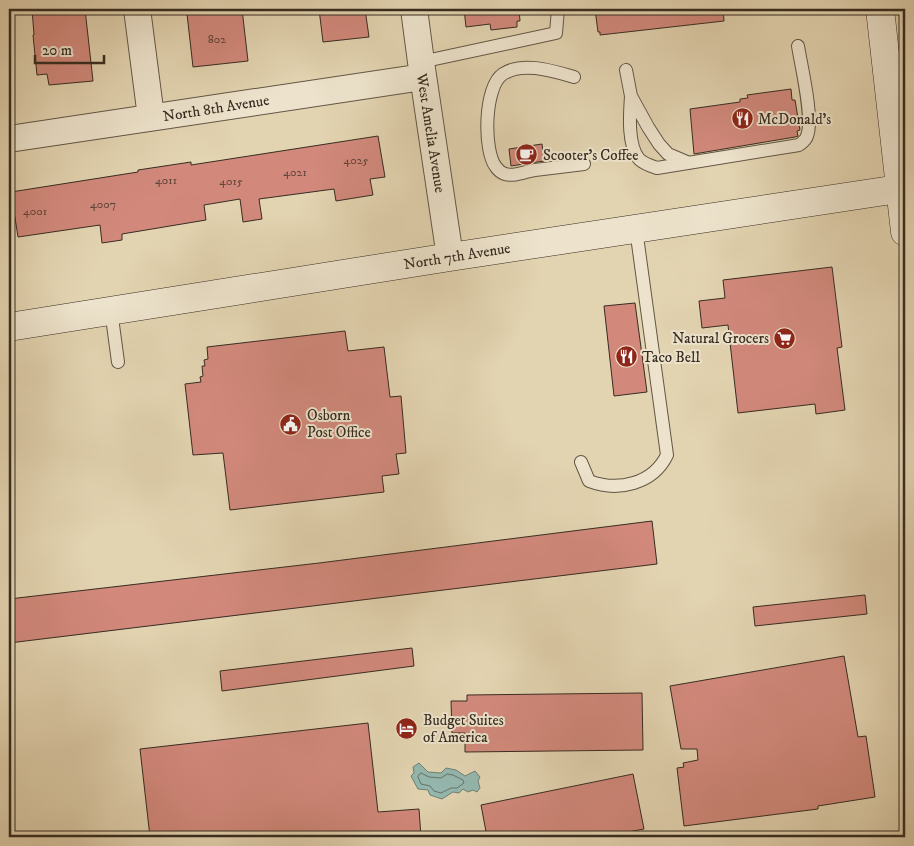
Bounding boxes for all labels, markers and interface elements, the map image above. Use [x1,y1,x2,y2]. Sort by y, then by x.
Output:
scale bar [35,32,104,64]
house number: 802 [208,32,226,47]
text: 20 m [42,41,72,60]
street label: West Amelia Avenue [412,71,449,194]
street label: North 8th Avenue [162,91,271,126]
restaurant icon: McDonald's [730,107,754,131]
place label: McDonald's [758,110,831,129]
cafe icon: Scooter's Coffee [515,143,539,167]
place label: Scooter's Coffee [543,146,638,165]
house number: 4025 [343,153,369,168]
house number: 4021 [283,165,307,180]
house number: 4011 [155,173,177,188]
house number: 4015 [219,174,243,189]
house number: 4007 [90,197,116,212]
house number: 4001 [23,204,47,219]
street label: North 7th Avenue [402,239,512,274]
supermarket icon: Natural Grocers [773,326,797,350]
place label: Natural Grocers [672,329,769,348]
restaurant icon: Taco Bell [614,345,638,369]
place label: Taco Bell [642,348,701,367]
place label: Osborn Post Office [307,406,371,442]
public building icon: Osborn Post Office [279,412,303,436]
place label: Budget Suites of America [423,711,504,747]
hotel icon: Budget Suites of America [395,717,419,741]

